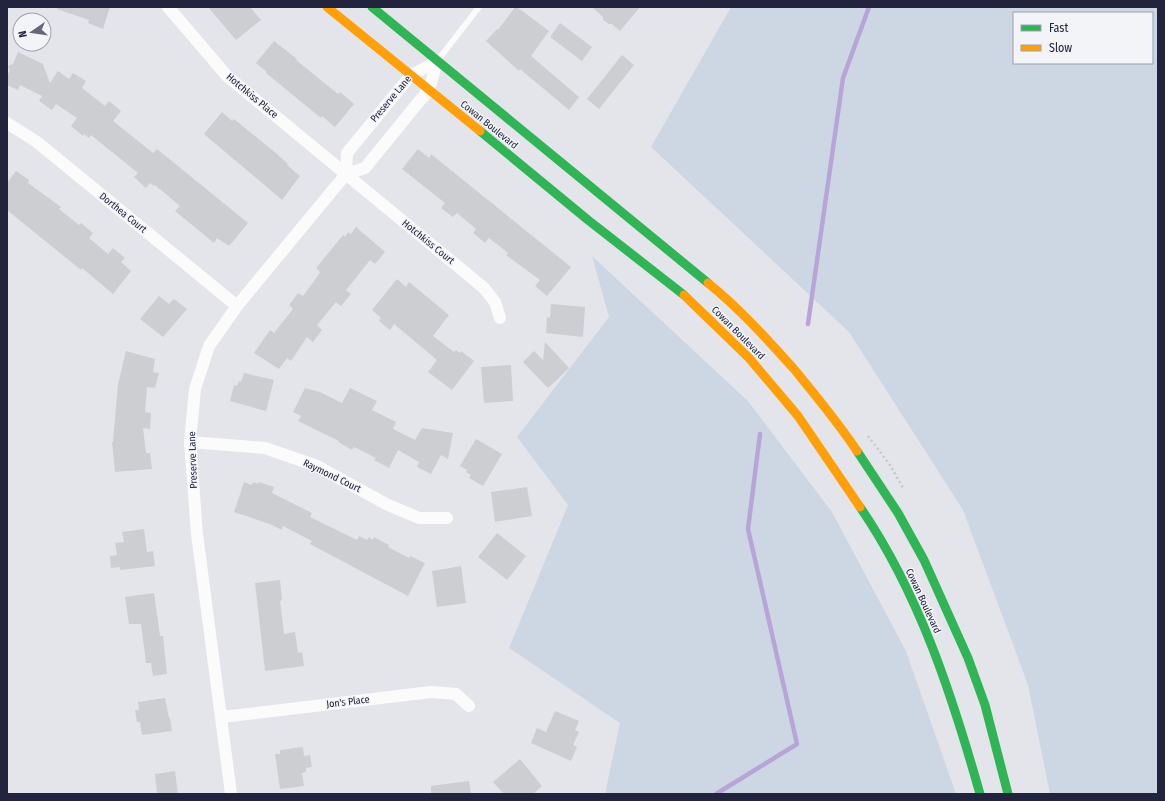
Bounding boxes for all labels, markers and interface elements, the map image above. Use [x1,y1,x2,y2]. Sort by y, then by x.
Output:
north arrow [12,12,52,52]
legend [1013,12,1153,64]
text: Fast [1049,21,1068,35]
text: N [16,29,30,39]
text: Slow [1049,41,1072,55]
street label: Hotchkiss Place [224,71,280,121]
street label: Preserve Lane [368,73,414,125]
street label: Cowan Boulevard [458,98,520,152]
street label: Dorthea Court [97,190,150,236]
street label: Hotchkiss Court [399,217,457,267]
street label: Cowan Boulevard [709,304,767,362]
street label: Preserve Lane [186,431,200,489]
street label: Raymond Court [301,457,363,495]
street label: Cowan Boulevard [903,567,943,635]
street label: Jon's Place [326,693,370,711]

